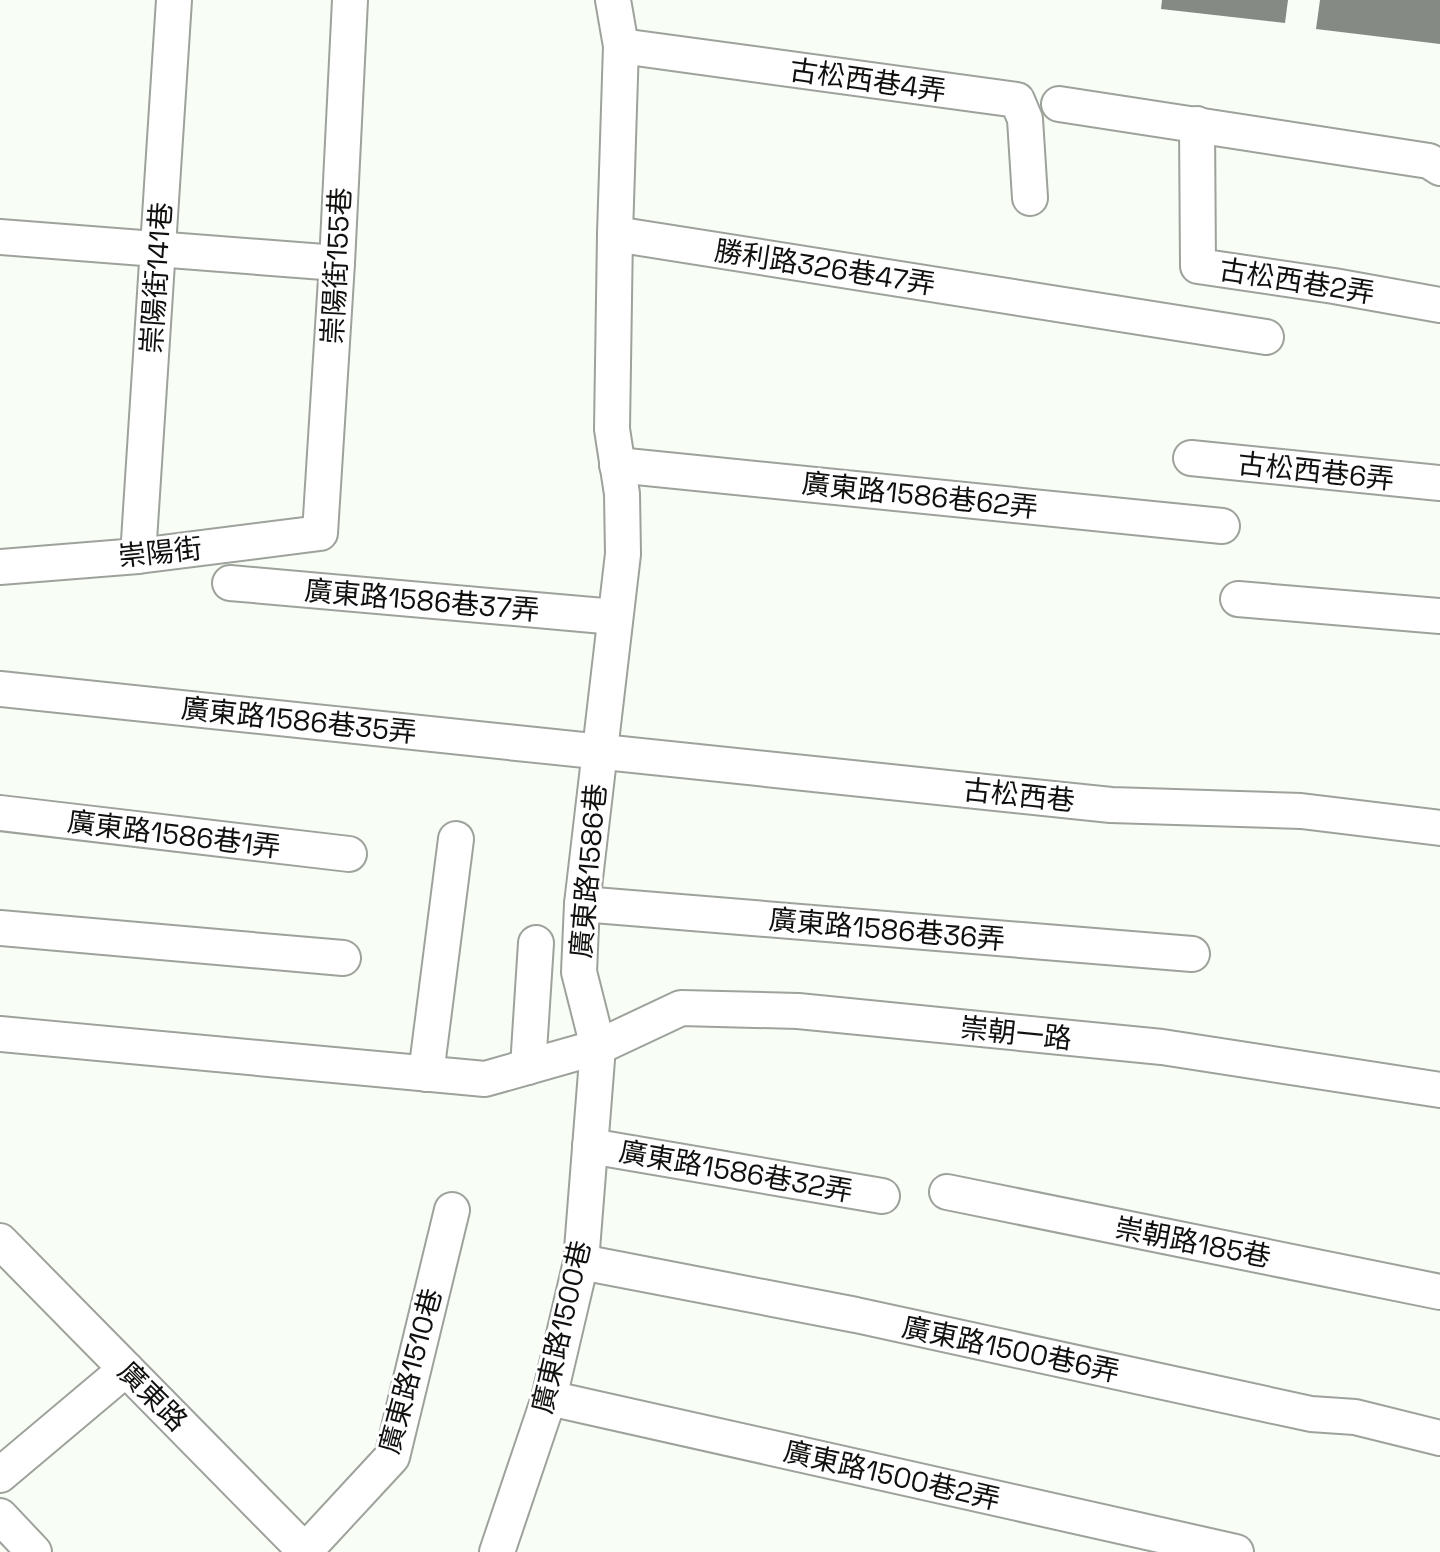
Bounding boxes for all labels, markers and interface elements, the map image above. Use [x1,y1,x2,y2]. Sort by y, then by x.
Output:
street label: 古松西巷4弄 [788,51,948,109]
street label: 崇陽街155巷 [314,187,358,345]
street label: 崇陽街141巷 [133,201,179,355]
street label: 勝利路326巷47弄 [712,232,938,302]
street label: 古松西巷2弄 [1217,251,1377,311]
street label: 古松西巷6弄 [1236,445,1396,497]
street label: 廣東路1586巷62弄 [800,465,1040,525]
street label: 崇陽街 [116,530,204,574]
street label: 廣東路1586巷37弄 [303,572,541,628]
street label: 廣東路1586巷35弄 [179,690,419,750]
street label: 古松西巷 [961,771,1077,819]
street label: 廣東路1586巷 [562,782,614,960]
street label: 廣東路1586巷1弄 [65,803,283,865]
street label: 廣東路1586巷36弄 [767,901,1007,957]
street label: 崇朝一路 [958,1009,1074,1057]
street label: 廣東路1586巷32弄 [616,1133,856,1209]
street label: 崇朝路185巷 [1112,1209,1274,1275]
street label: 廣東路1500巷 [524,1237,598,1417]
street label: 廣東路1510巷 [371,1284,449,1458]
street label: 廣東路1500巷6弄 [899,1308,1123,1390]
street label: 廣東路 [111,1354,195,1438]
street label: 廣東路1500巷2弄 [780,1433,1004,1517]

